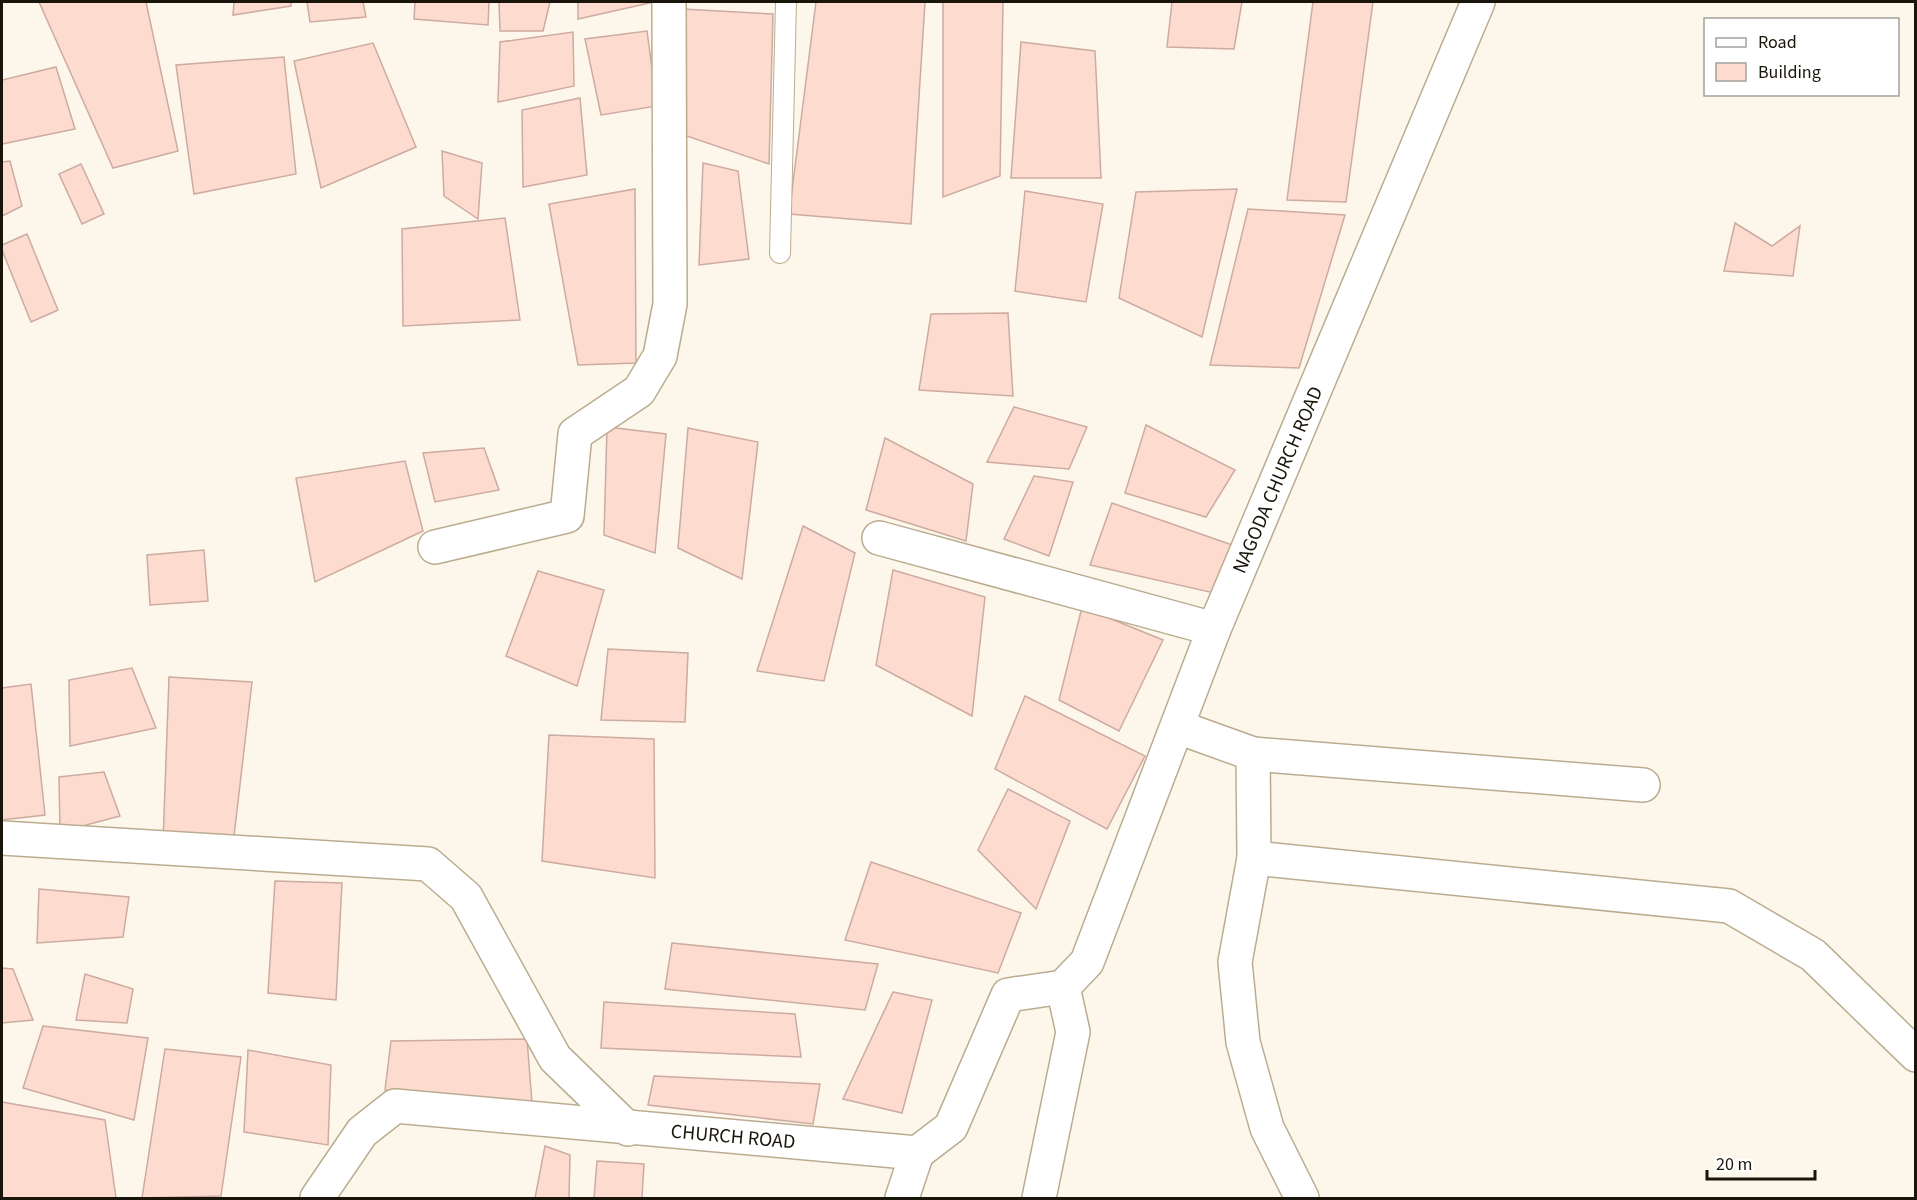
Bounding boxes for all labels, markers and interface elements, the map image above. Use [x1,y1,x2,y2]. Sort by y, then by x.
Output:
legend [1704,18,1899,96]
text: Road [1758,30,1797,55]
text: Building [1758,60,1821,85]
street label: NAGODA CHURCH ROAD [1226,382,1330,578]
street label: CHURCH ROAD [670,1118,796,1156]
scale bar [1707,1143,1815,1181]
text: 20 m [1716,1152,1752,1177]

